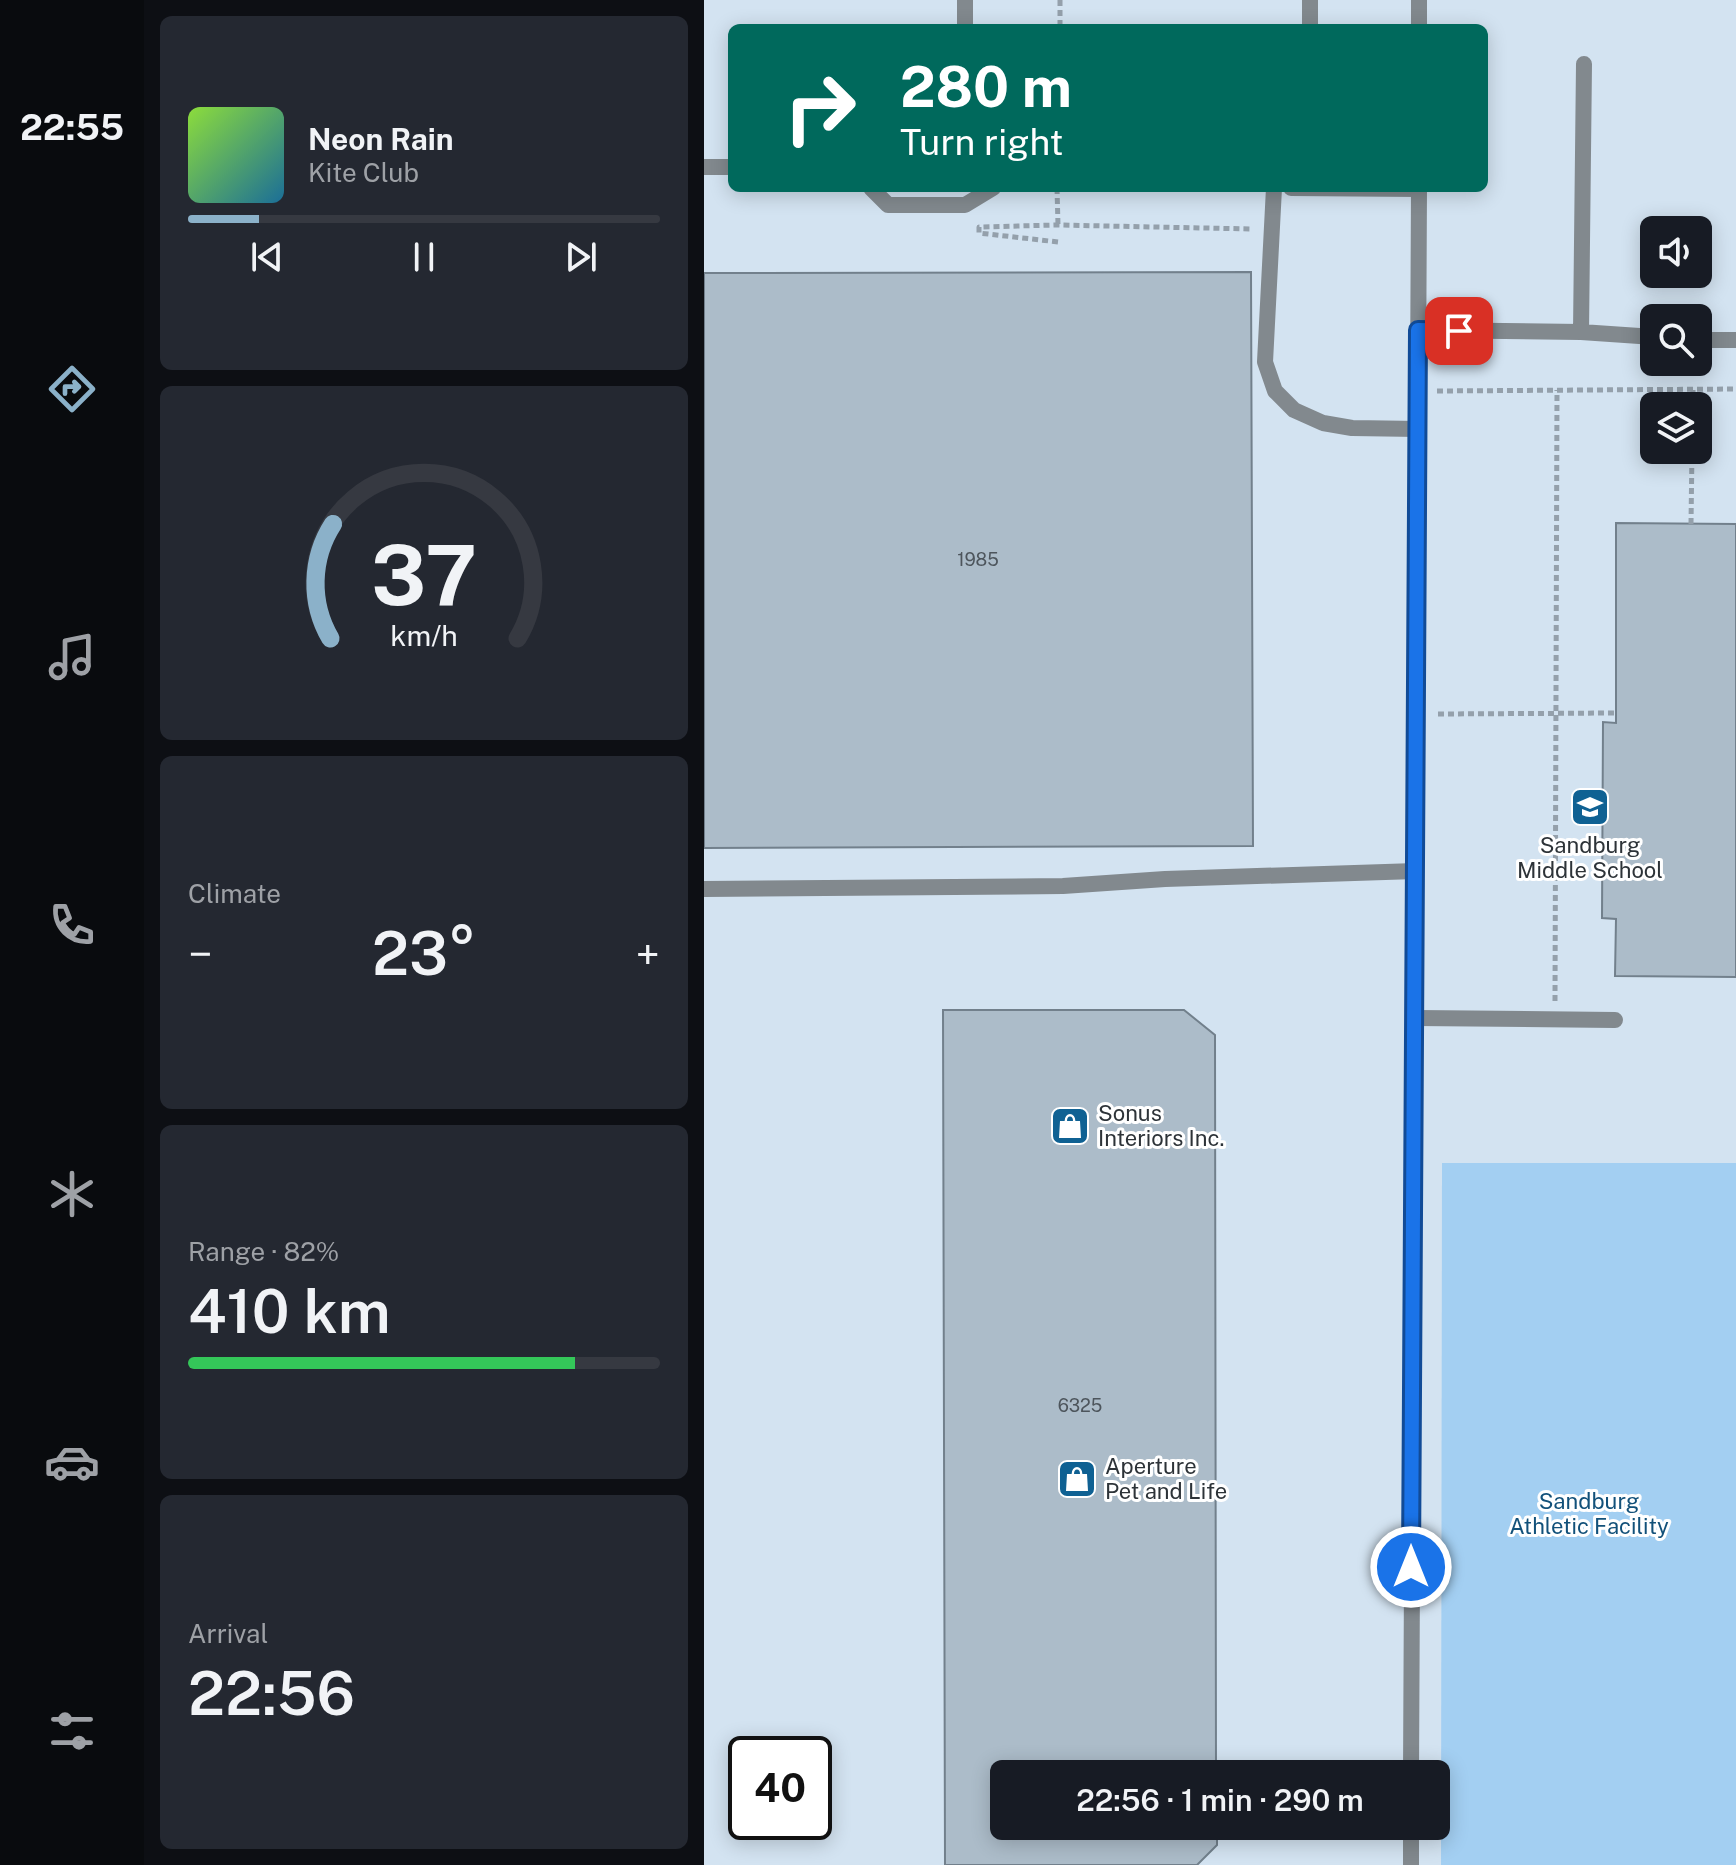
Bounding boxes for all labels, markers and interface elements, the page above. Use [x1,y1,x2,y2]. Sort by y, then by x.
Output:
text: 280 m [900,54,1072,120]
icon: right [768,56,872,160]
text: 22:55 [20,106,124,148]
text: Neon Rain [308,121,454,157]
text: Turn right [900,121,1063,163]
text: Kite Club [308,157,419,188]
map controls [1640,216,1712,464]
button: sound [1640,216,1712,288]
icon: previous [245,235,289,279]
icon: pause [402,235,446,279]
icon: next [559,235,603,279]
pin [1425,297,1493,365]
button: search [1640,304,1712,376]
icon: arrive [1437,309,1481,353]
icon: directions [44,361,100,417]
button: layers [1640,392,1712,464]
text: 37 [371,525,477,623]
house number: 1985 [957,549,999,570]
text: km/h [390,619,458,652]
icon: music [44,629,100,685]
school or university icon: Sandburg Middle School [1569,786,1611,828]
place label: Sandburg Middle School [1517,832,1663,883]
text: Climate [188,878,281,909]
icon: phone [44,897,100,953]
text: 23° [372,918,476,989]
text: − [188,928,212,980]
text: + [636,928,660,980]
place label: Sonus Interiors Inc. [1098,1100,1224,1151]
shop icon: Sonus Interiors Inc. [1049,1105,1091,1147]
icon: climate [44,1166,100,1222]
text: Range · 82% [188,1236,339,1267]
text: 410 km [188,1276,391,1347]
house number: 6325 [1058,1395,1102,1416]
icon: car [44,1434,100,1490]
place label: Aperture Pet and Life [1105,1453,1227,1504]
shop icon: Aperture Pet and Life [1056,1458,1098,1500]
park label: Sandburg Athletic Facility [1509,1488,1669,1539]
position arrow [1369,1525,1453,1609]
text: Arrival [188,1618,268,1649]
text: 22:56 [188,1658,355,1729]
icon: filters [44,1703,100,1759]
speed limit sign: 40 [728,1736,832,1840]
text: 22:56 · 1 min · 290 m [1076,1782,1364,1818]

